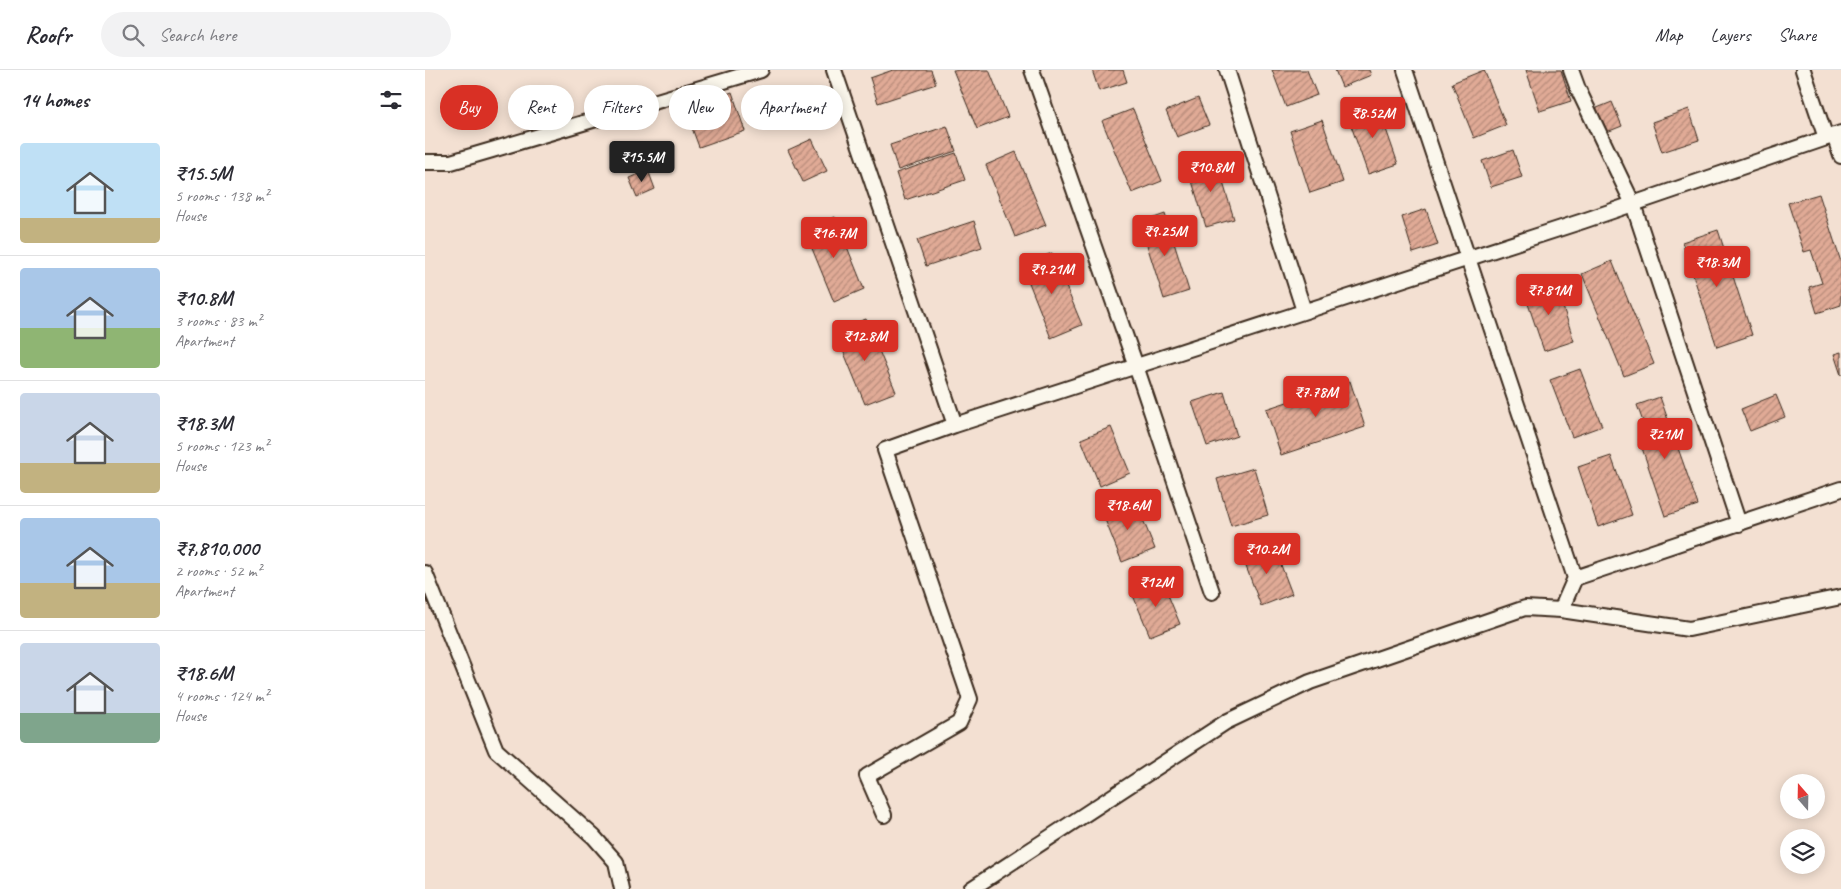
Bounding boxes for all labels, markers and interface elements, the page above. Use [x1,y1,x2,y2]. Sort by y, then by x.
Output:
search box [101,12,451,57]
text: Roofr [25,20,71,50]
icon: search [119,21,147,49]
text: Search here [159,23,236,47]
text: Map [1655,24,1683,46]
text: Layers [1711,24,1750,46]
text: Share [1778,24,1816,46]
chip: Buy [440,85,498,130]
chip: Rent [508,85,574,130]
chip: Filters [584,85,659,130]
chip: New [669,85,731,130]
chip: Apartment [741,85,843,130]
icon: filters [377,86,405,114]
text: 14 homes [20,87,89,113]
pin: ₹8.52M [1332,97,1414,139]
text: ₹8.52M [1351,103,1395,123]
pin: ₹15.5M [601,140,683,183]
text: ₹15.5M [620,147,664,167]
pin: ₹10.8M [1170,150,1252,193]
text: ₹10.8M [1189,157,1233,177]
text: ₹15.5M [175,160,232,186]
icon: home [60,163,120,223]
text: 5 rooms · 138 m² [175,186,269,206]
text: House [175,206,206,226]
pin: ₹9.25M [1124,214,1206,257]
pin: ₹16.7M [793,216,875,259]
text: ₹9.25M [1143,221,1187,241]
text: ₹16.7M [812,223,856,243]
pin: ₹18.3M [1676,246,1758,288]
pin: ₹9.21M [1011,252,1093,295]
text: ₹18.3M [1695,252,1739,272]
text: ₹9.21M [1030,259,1074,279]
pin: ₹7.81M [1508,274,1590,316]
text: ₹7.81M [1527,280,1571,300]
text: ₹10.8M [175,285,232,311]
icon: home [60,288,120,348]
text: 3 rooms · 83 m² [175,311,261,331]
pin: ₹12.8M [824,320,906,362]
text: ₹12.8M [843,326,887,346]
text: Apartment [175,331,234,351]
pin: ₹7.78M [1275,376,1357,418]
text: ₹7.78M [1294,382,1338,402]
text: ₹18.3M [175,410,232,436]
icon: home [60,413,120,473]
pin: ₹21M [1635,418,1695,460]
text: ₹21M [1648,424,1682,444]
text: 5 rooms · 123 m² [175,436,269,456]
text: House [175,456,206,476]
pin: ₹18.6M [1087,488,1169,531]
text: ₹18.6M [1106,495,1150,515]
pin: ₹10.2M [1226,532,1308,575]
text: ₹7,810,000 [175,535,259,561]
icon: home [60,538,120,598]
text: ₹10.2M [1245,539,1289,559]
text: 2 rooms · 52 m² [175,561,261,581]
pin: ₹12M [1126,566,1186,608]
text: ₹12M [1139,572,1173,592]
text: Apartment [175,581,234,601]
text: ₹18.6M [175,660,233,686]
icon: home [60,663,120,723]
text: 4 rooms · 124 m² [175,686,269,706]
text: House [175,706,206,726]
north arrow [1780,774,1825,819]
map controls [1780,774,1825,874]
button: layers [1780,829,1825,874]

